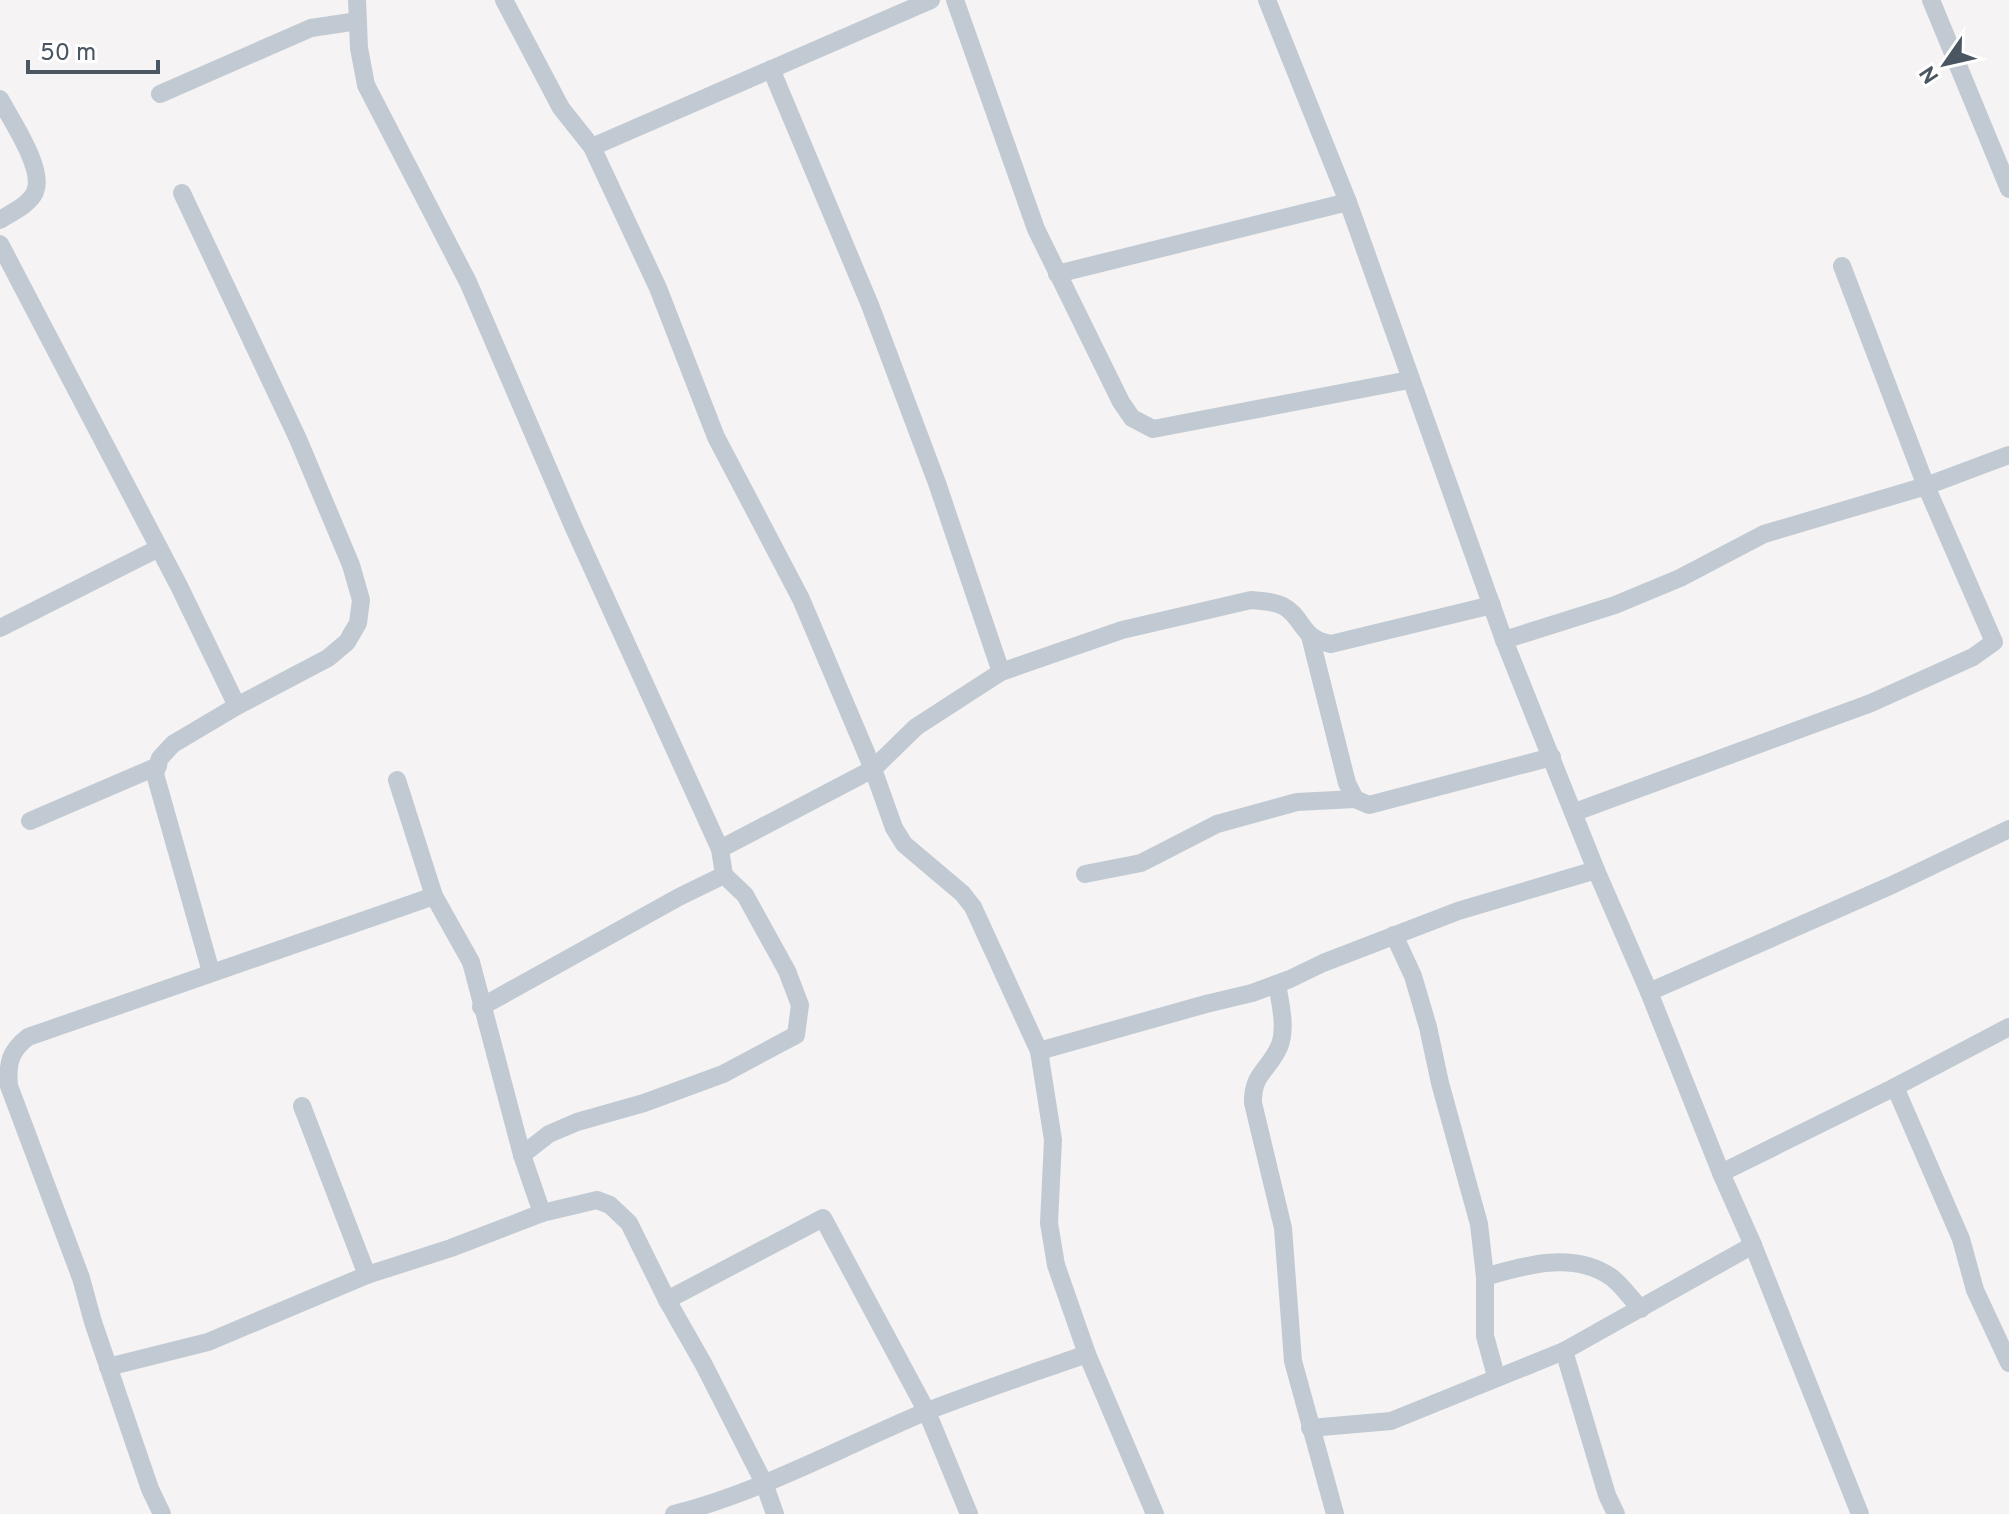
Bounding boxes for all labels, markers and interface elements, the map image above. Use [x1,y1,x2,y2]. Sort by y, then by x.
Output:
scale bar [28,24,158,74]
north arrow [1905,24,1985,104]
text: 50 m [40,39,96,69]
text: N [1915,60,1946,88]

